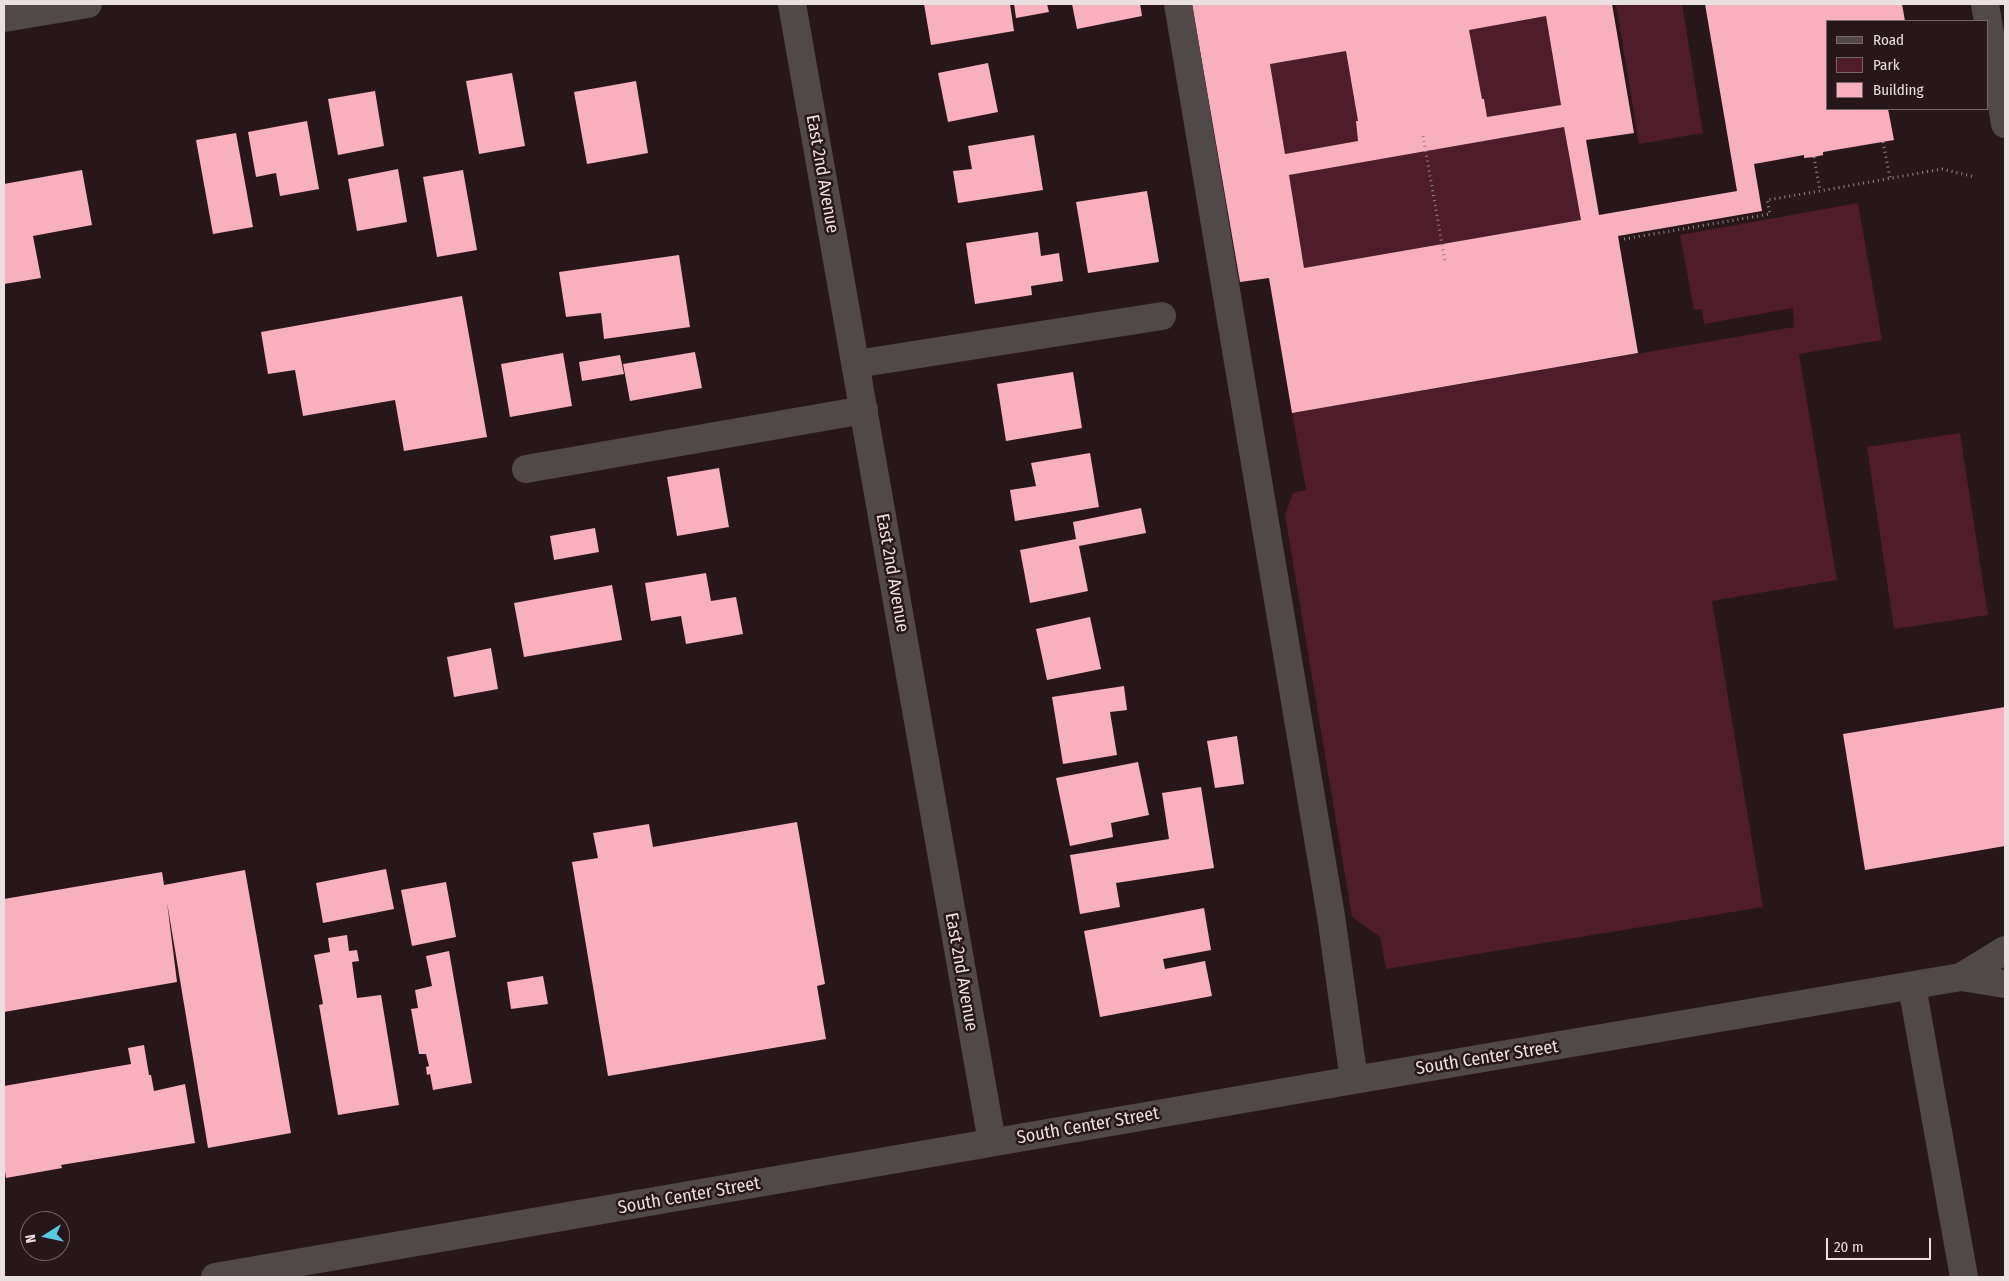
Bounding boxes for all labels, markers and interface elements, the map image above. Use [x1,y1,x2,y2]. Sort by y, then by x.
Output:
legend [1826,20,1989,110]
text: Road [1873,31,1904,49]
text: Park [1873,56,1900,74]
text: Building [1873,81,1924,99]
street label: East 2nd Avenue [801,113,843,235]
street label: East 2nd Avenue [871,512,913,634]
street label: East 2nd Avenue [940,911,982,1033]
street label: South Center Street [1414,1036,1560,1080]
street label: South Center Street [1015,1103,1161,1149]
street label: South Center Street [616,1173,762,1219]
north arrow [20,1211,70,1261]
scale bar [1829,1228,1934,1260]
text: N [22,1233,40,1244]
text: 20 m [1834,1238,1864,1256]

